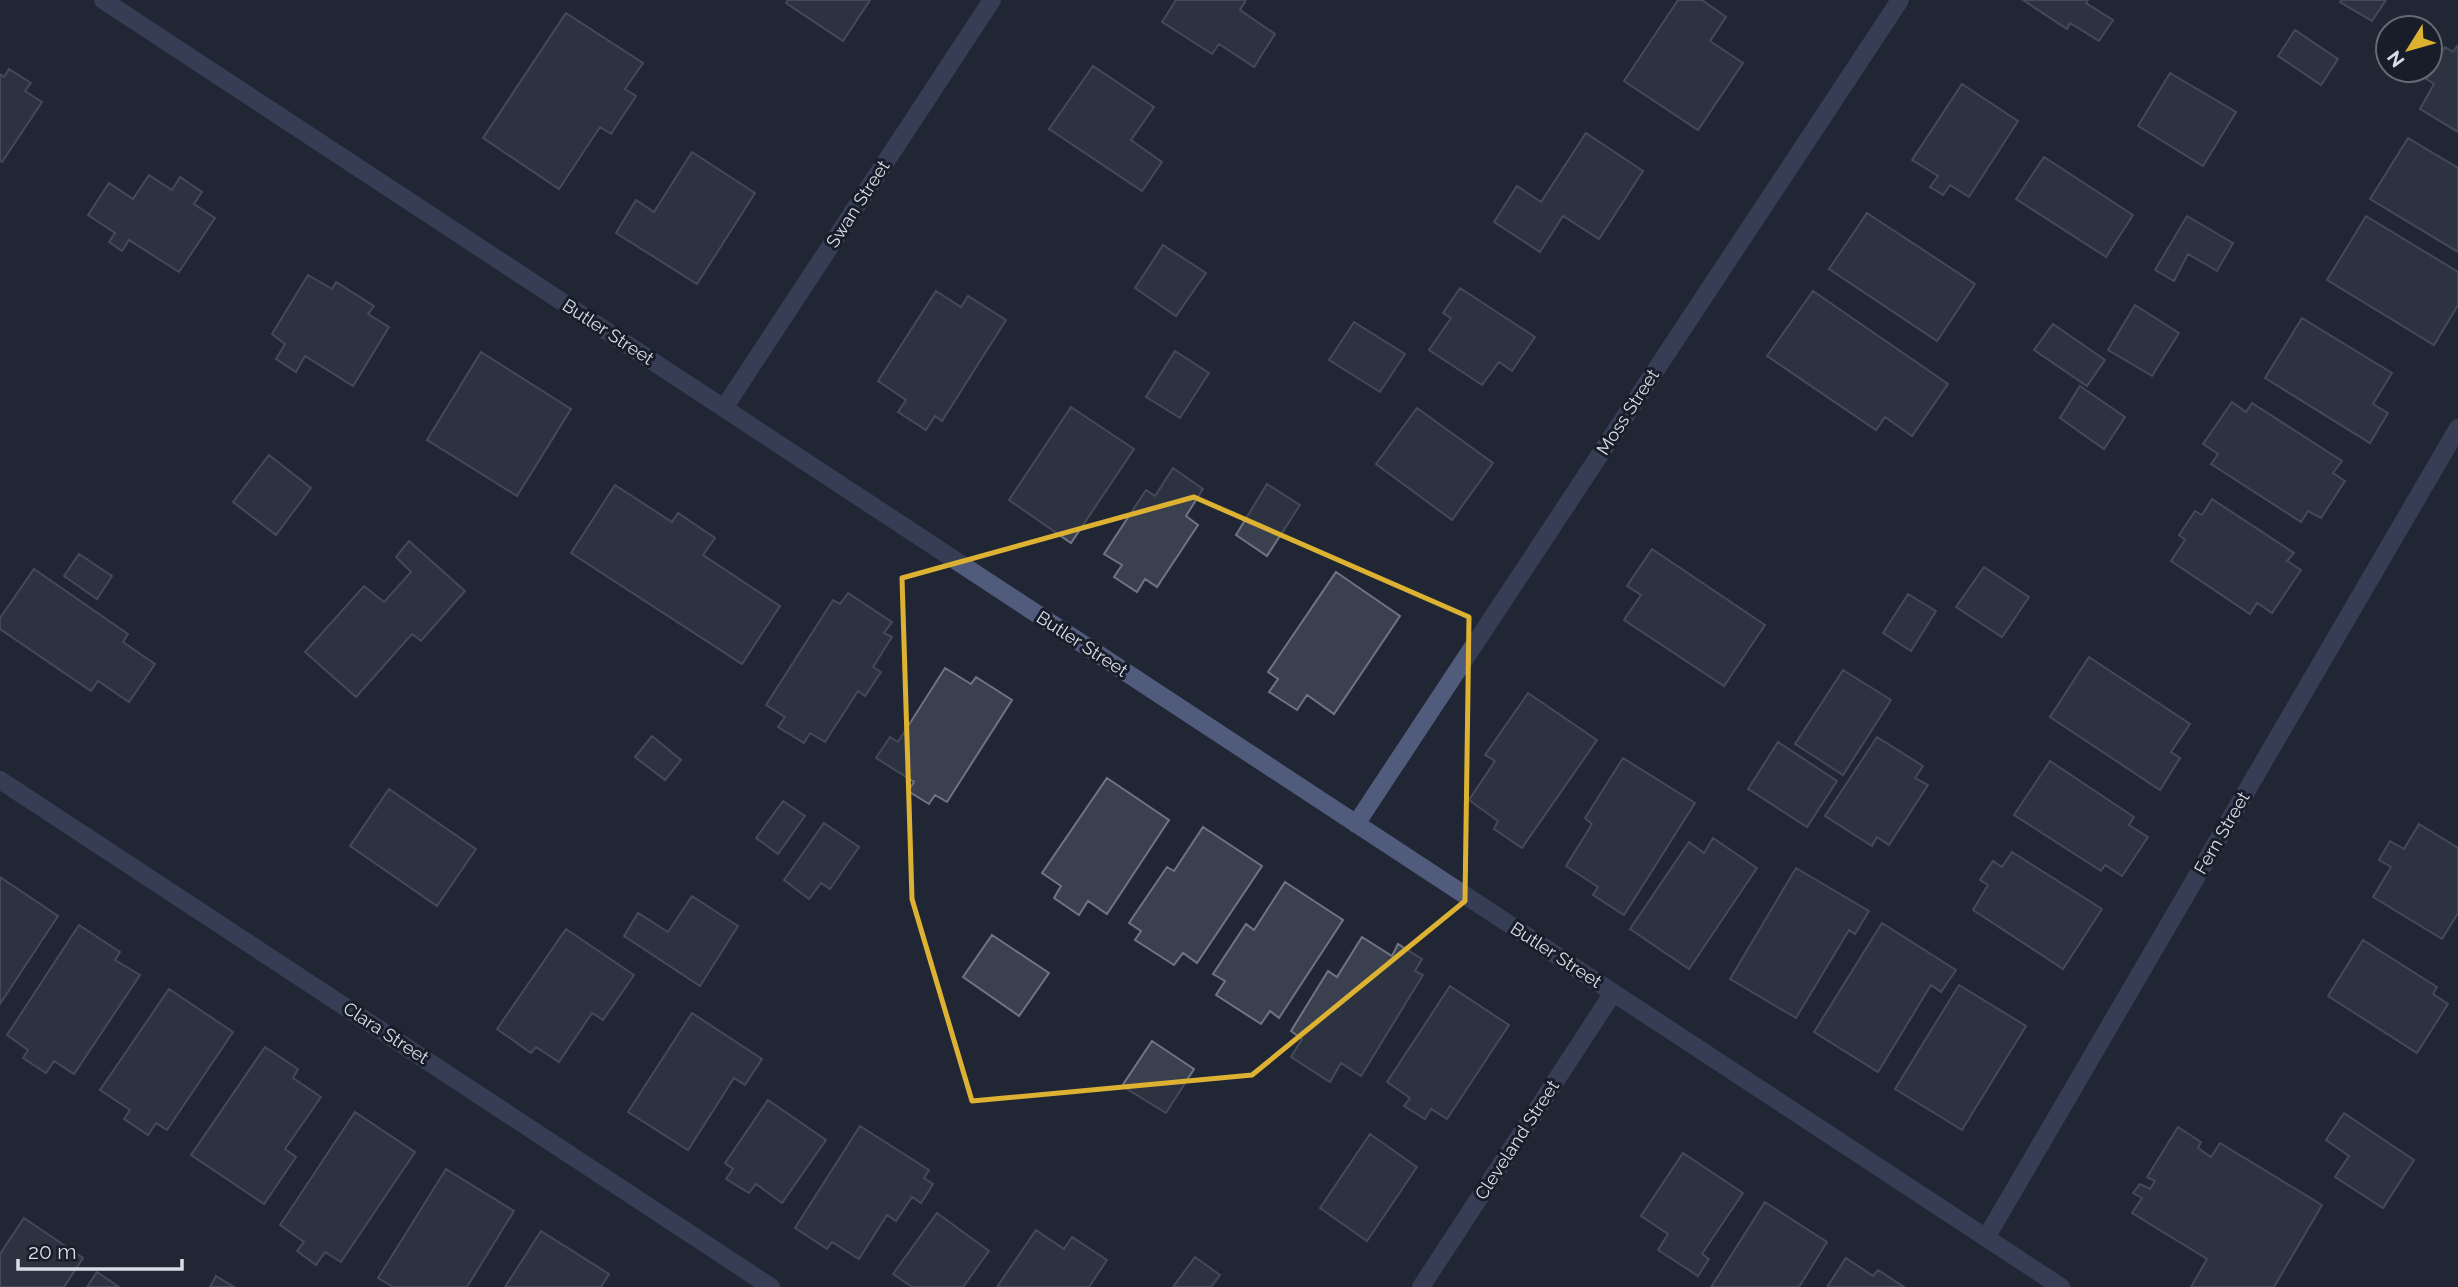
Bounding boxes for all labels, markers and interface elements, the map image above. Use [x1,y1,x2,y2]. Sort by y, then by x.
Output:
north arrow [2374,14,2444,84]
text: N [2382,47,2409,72]
street label: Swan Street [822,156,894,251]
street label: Butler Street [559,294,658,369]
street label: Moss Street [1592,365,1663,459]
street label: Butler Street [1033,606,1132,681]
street label: Fern Street [2190,788,2254,878]
street label: Butler Street [1507,917,1606,992]
street label: Clara Street [340,997,433,1068]
street label: Cleveland Street [1470,1076,1563,1203]
scale bar [18,1228,182,1272]
text: 20 m [28,1239,76,1264]

